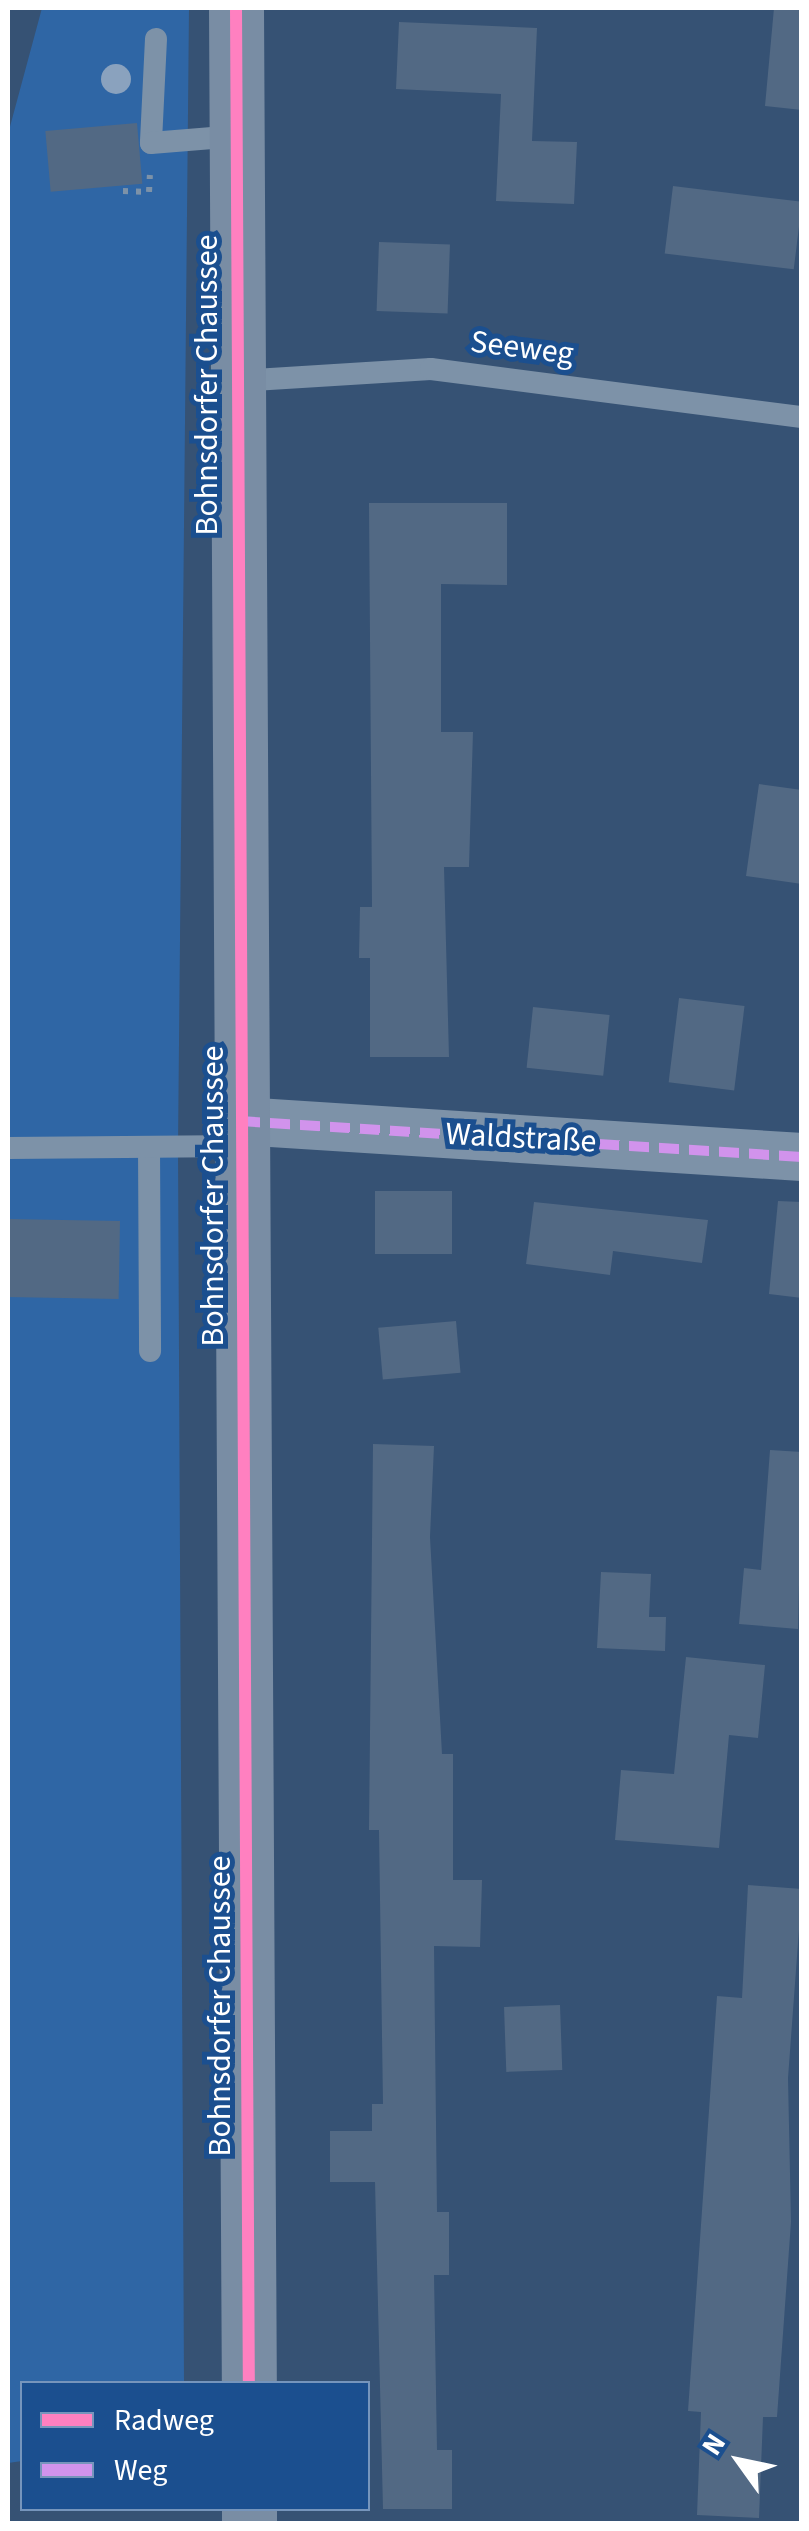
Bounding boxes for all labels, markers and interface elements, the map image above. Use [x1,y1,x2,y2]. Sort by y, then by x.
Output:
street label: Bohnsdorfer Chaussee [188,235,226,535]
street label: Seeweg [468,323,576,373]
street label: Bohnsdorfer Chaussee [194,1046,232,1346]
street label: Waldstraße [445,1115,597,1161]
street label: Bohnsdorfer Chaussee [201,1856,239,2156]
legend [20,2381,370,2511]
text: Radweg [114,2399,214,2442]
north arrow [689,2411,789,2511]
text: N [692,2426,736,2463]
text: Weg [114,2449,167,2492]

